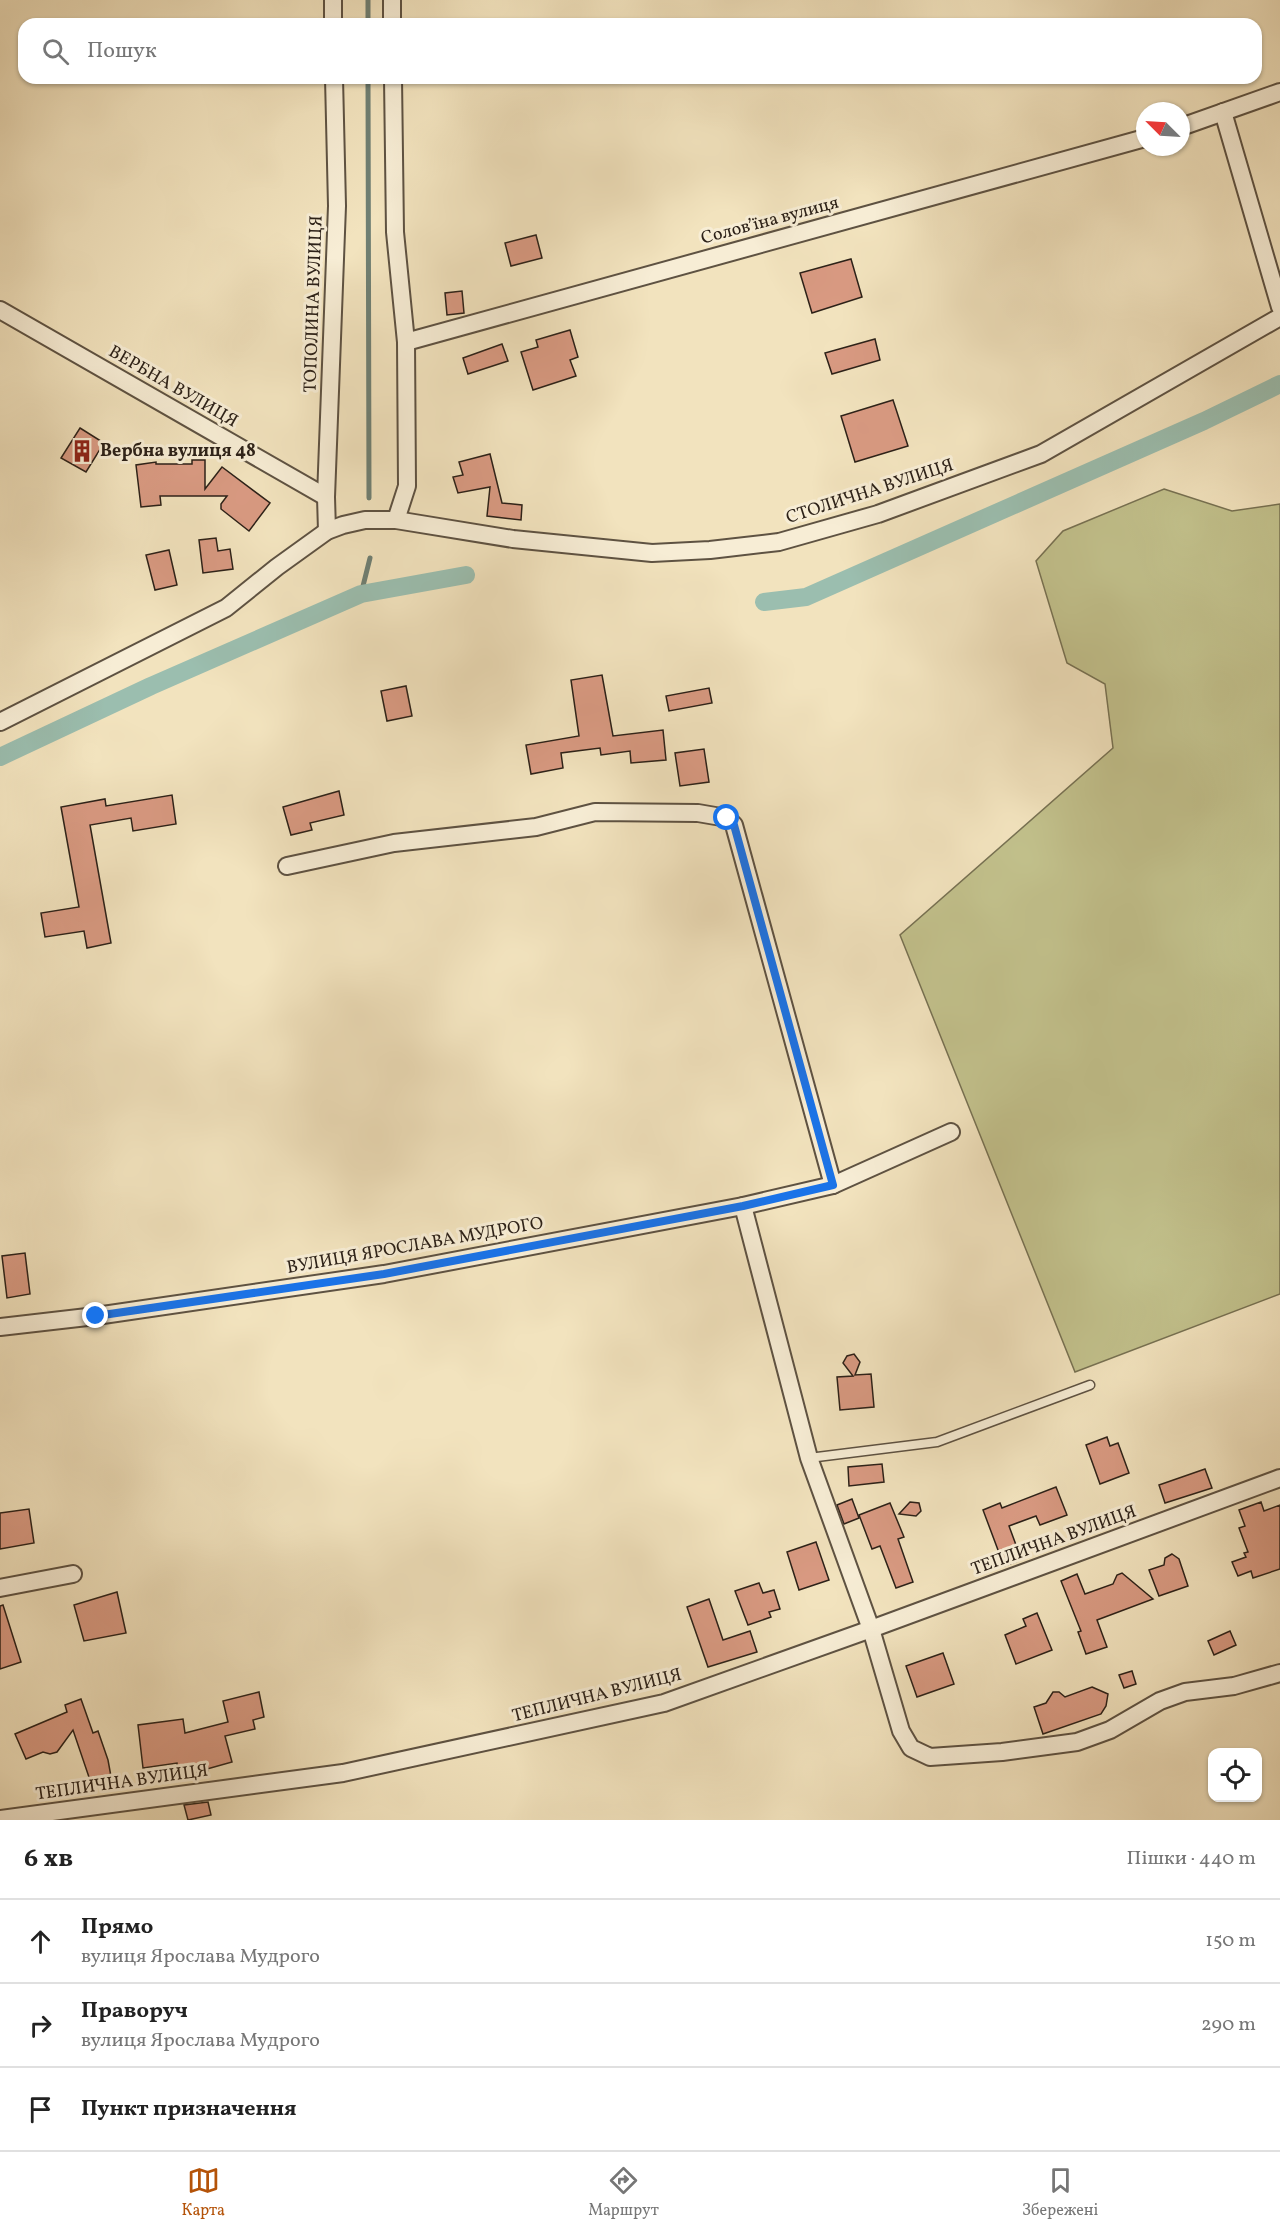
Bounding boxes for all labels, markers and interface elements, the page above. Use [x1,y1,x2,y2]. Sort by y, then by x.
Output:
search box [18,18,1262,84]
icon: search [39,35,72,68]
text: Пошук [87,36,157,67]
north arrow [1136,102,1190,156]
street label: Соловʼїна вулиця [698,191,842,251]
street label: ТОПОЛИНА ВУЛИЦЯ [298,215,330,393]
street label: ВЕРБНА ВУЛИЦЯ [104,340,242,434]
building icon: Вербна вулиця 48 [69,438,95,464]
place label: Вербна вулиця 48 [100,439,256,464]
street label: СТОЛИЧНА ВУЛИЦЯ [783,453,957,531]
route start [713,804,739,830]
street label: ВУЛИЦЯ ЯРОСЛАВА МУДРОГО [285,1211,545,1281]
route end [82,1302,108,1328]
street label: ТЕПЛИЧНА ВУЛИЦЯ [968,1499,1140,1583]
street label: ТЕПЛИЧНА ВУЛИЦЯ [510,1663,684,1729]
map controls [1208,1748,1262,1802]
button: locate [1208,1748,1262,1802]
street label: ТЕПЛИЧНА ВУЛИЦЯ [34,1759,210,1807]
text: 6 хв [24,1841,73,1877]
text: Пішки · 440 m [1127,1845,1256,1873]
text: Прямо [81,1912,153,1943]
icon: ahead [24,1925,57,1958]
text: 150 m [1205,1927,1256,1955]
text: вулиця Ярослава Мудрого [81,1943,320,1971]
text: Праворуч [81,1996,188,2027]
icon: right [24,2009,57,2042]
text: 290 m [1201,2011,1256,2039]
text: вулиця Ярослава Мудрого [81,2027,320,2055]
icon: arrive [24,2093,57,2126]
text: Пункт призначення [81,2094,297,2125]
tab: Карта [182,2164,225,2222]
tab: Маршрут [588,2164,659,2222]
tab: Збережені [1022,2164,1098,2222]

